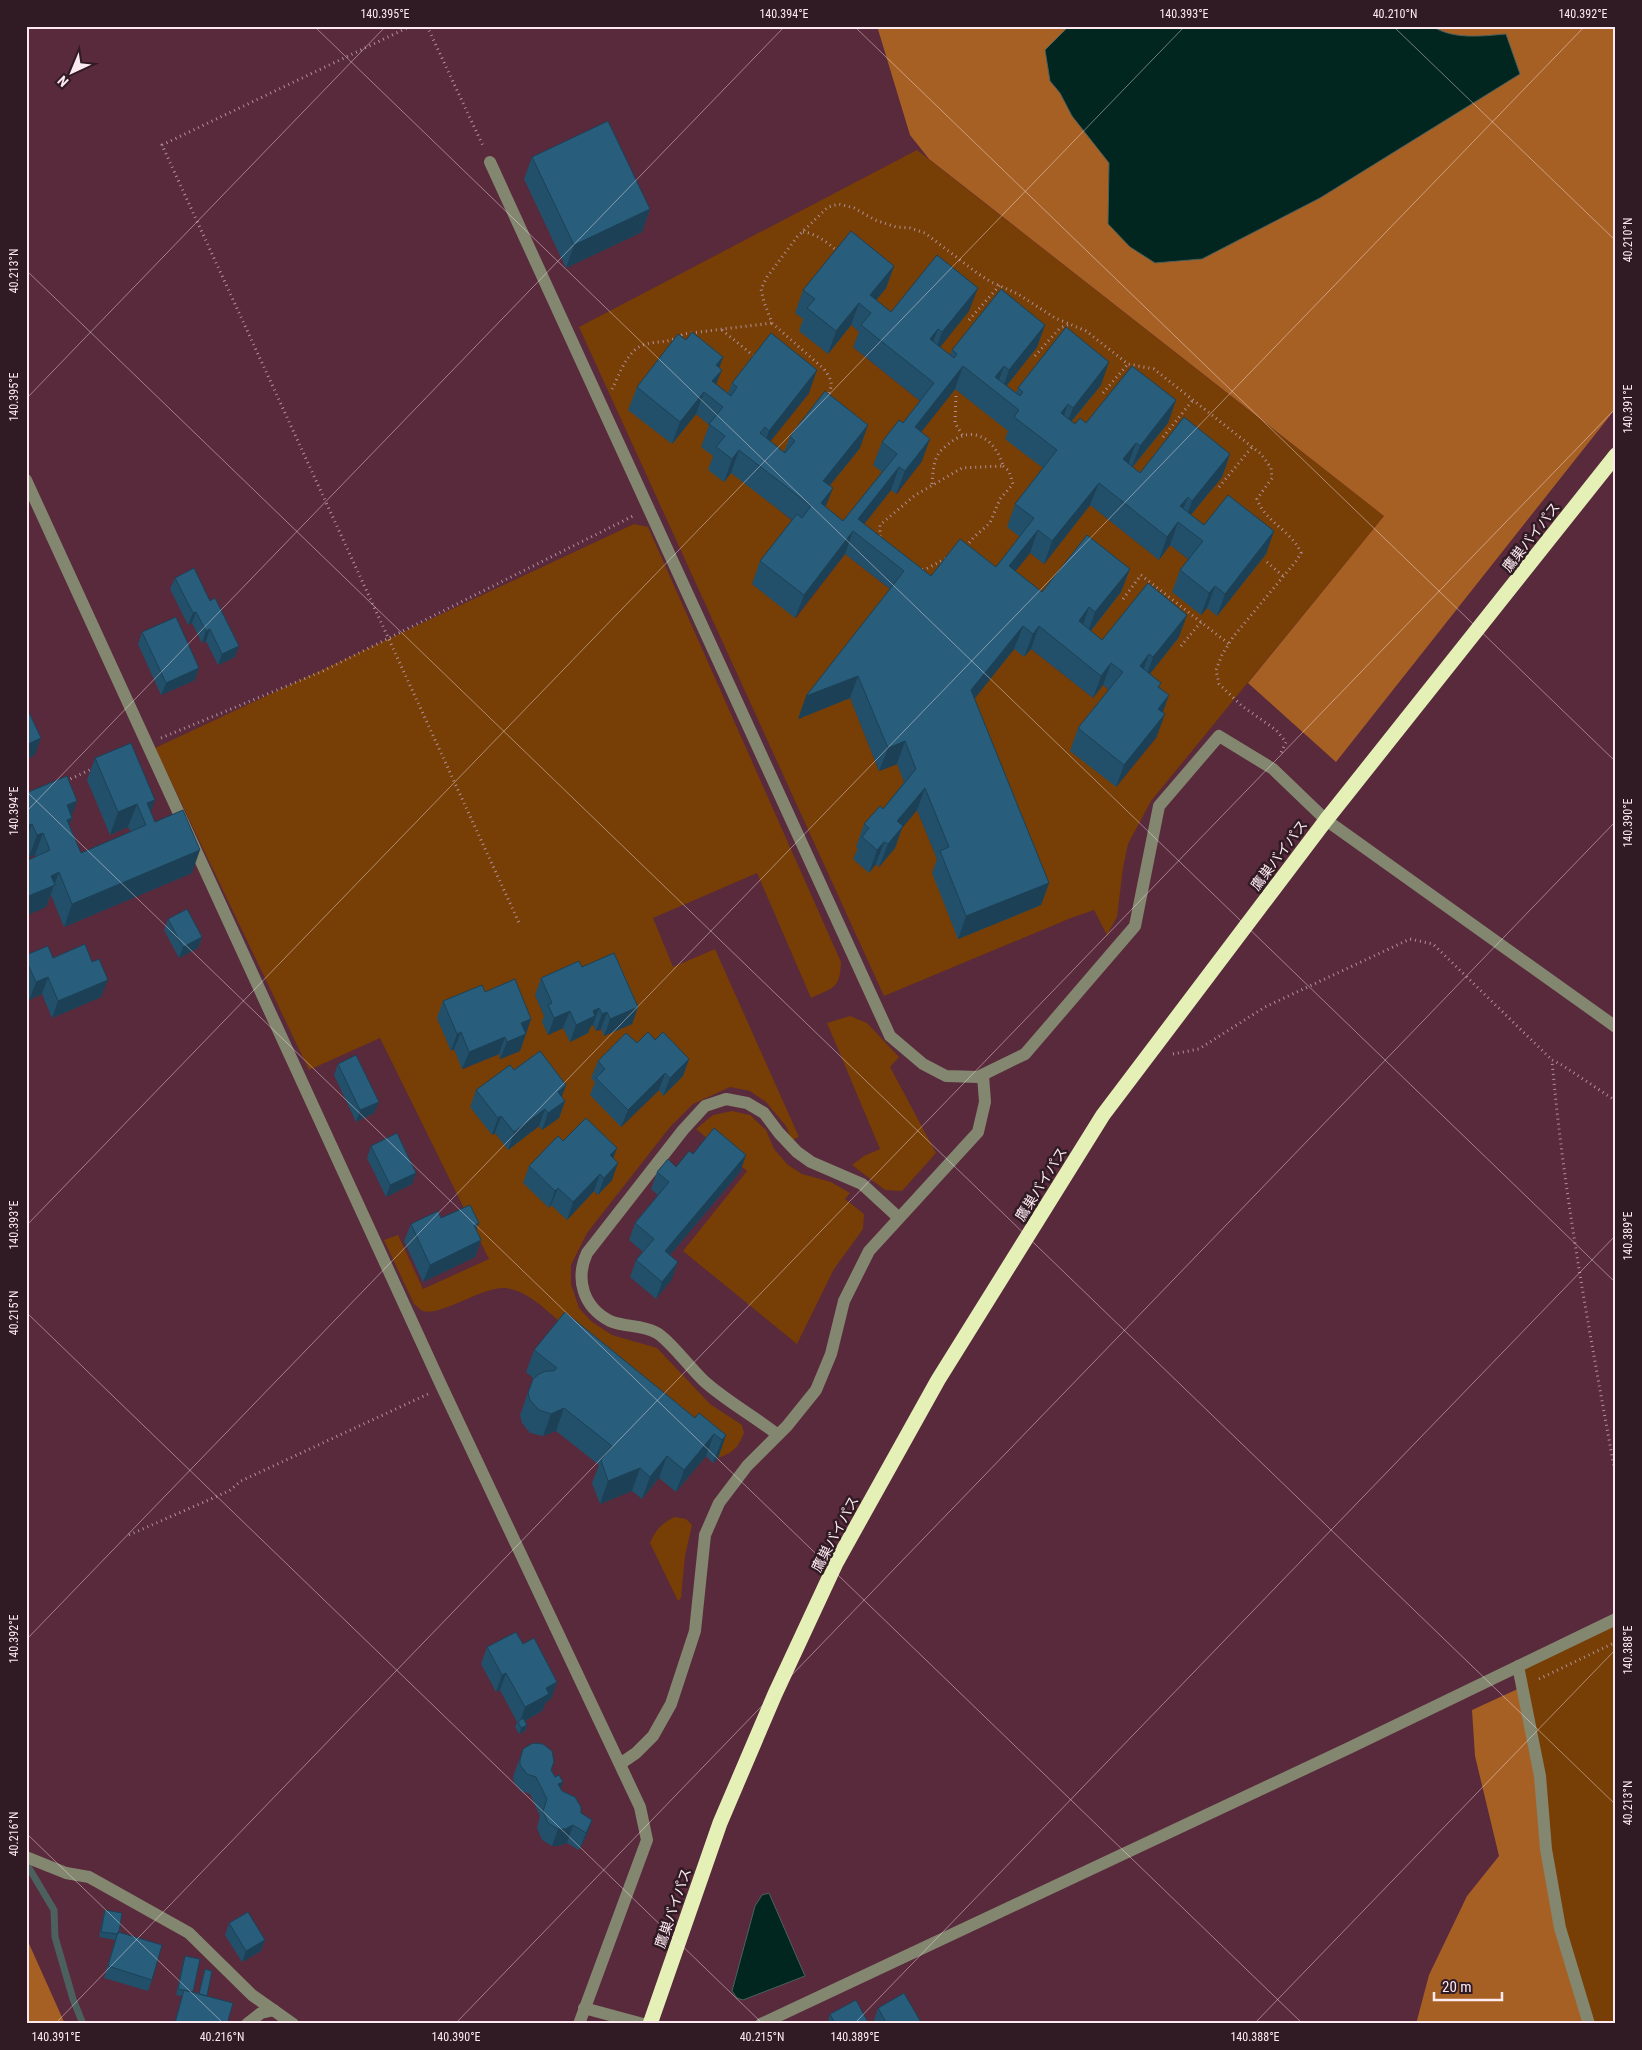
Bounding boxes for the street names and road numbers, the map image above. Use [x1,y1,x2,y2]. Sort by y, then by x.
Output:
street label: 鷹巣バイパス [1499,499,1563,575]
street label: 鷹巣バイパス [1247,817,1311,893]
street label: 鷹巣バイパス [1012,1144,1070,1224]
street label: 鷹巣バイパス [808,1493,862,1575]
street label: 鷹巣バイパス [652,1866,694,1950]

